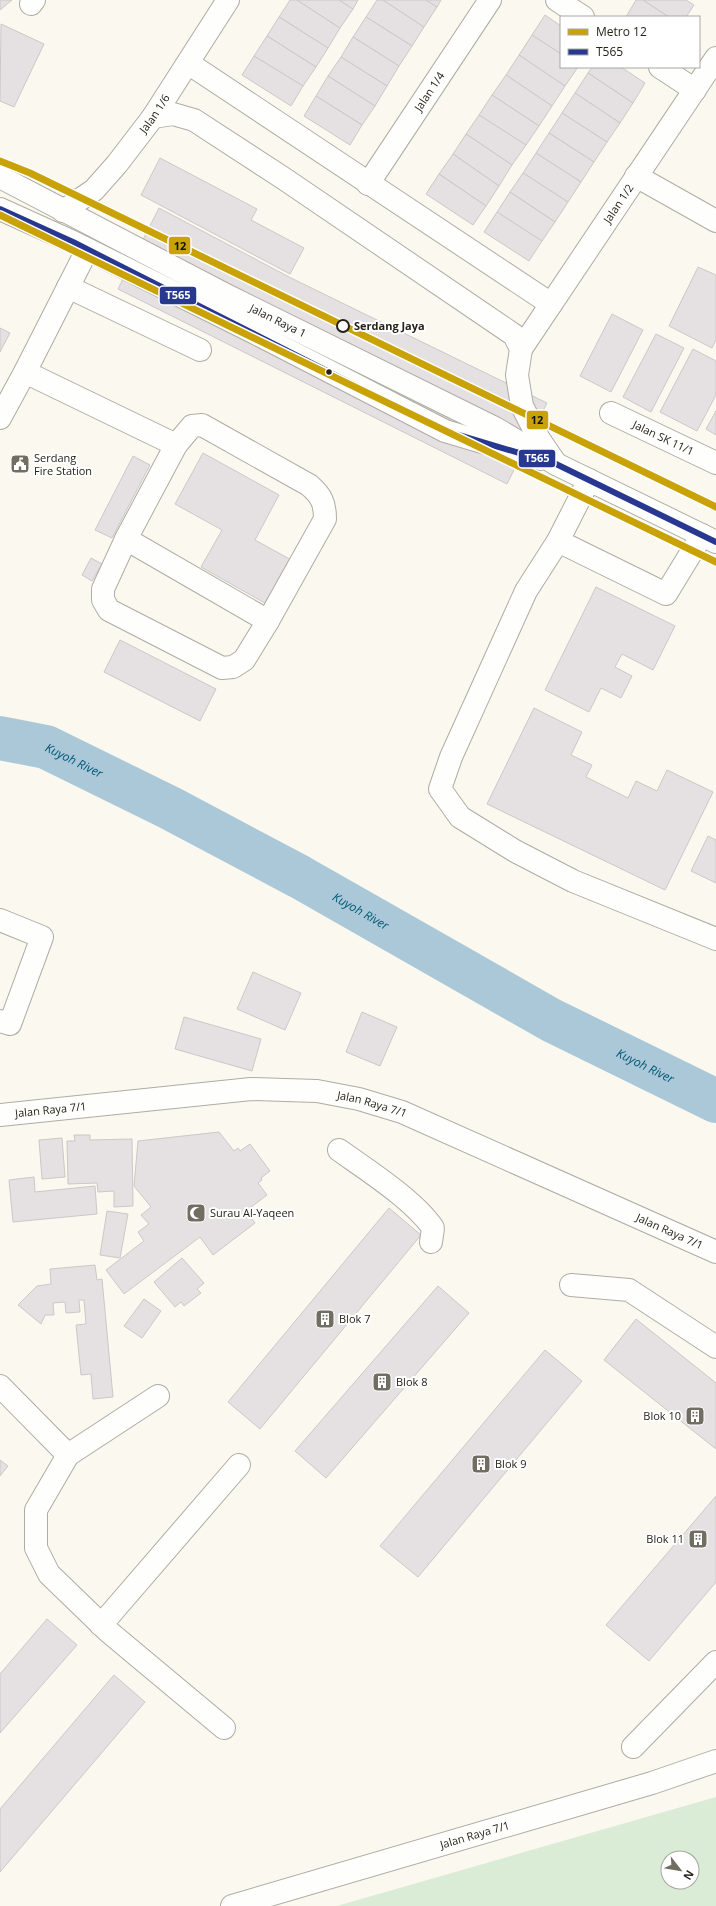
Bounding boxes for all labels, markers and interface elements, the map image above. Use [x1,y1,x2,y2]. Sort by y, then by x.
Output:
legend [560,16,700,68]
text: Metro 12 [596,23,647,40]
text: T565 [596,43,623,60]
street label: Jalan 1/4 [410,68,448,115]
street label: Jalan 1/6 [135,91,173,137]
street label: Jalan 1/2 [599,181,637,227]
line badge: 12 [168,236,191,255]
text: 12 [174,238,186,253]
line badge: T565 [159,286,197,305]
text: T565 [165,287,191,302]
street label: Jalan Raya 1 [247,300,309,341]
place label: Serdang Jaya [354,318,425,333]
marker: Serdang Jaya [336,319,350,333]
unlabelled marker [324,367,334,377]
line badge: 12 [526,410,549,430]
text: 12 [531,412,543,427]
street label: Jalan SK 11/1 [630,416,697,458]
line badge: T565 [518,449,556,468]
place label: Serdang Fire Station [34,450,92,478]
text: T565 [524,450,550,465]
public building icon: Serdang Fire Station [9,453,31,475]
water label: Kuyoh River [43,739,107,782]
water label: Kuyoh River [330,888,393,934]
water label: Kuyoh River [614,1044,678,1088]
street label: Jalan Raya 7/1 [335,1087,410,1120]
street label: Jalan Raya 7/1 [13,1098,87,1121]
mosque icon: Surau Al-Yaqeen [185,1202,207,1224]
place label: Surau Al-Yaqeen [210,1205,294,1220]
street label: Jalan Raya 7/1 [633,1209,706,1252]
building icon: Blok 7 [314,1308,336,1330]
place label: Blok 7 [339,1311,370,1326]
building icon: Blok 8 [371,1371,393,1393]
place label: Blok 8 [396,1374,427,1389]
building icon: Blok 10 [684,1405,706,1427]
place label: Blok 10 [643,1408,681,1423]
building icon: Blok 9 [470,1453,492,1475]
place label: Blok 9 [495,1456,526,1471]
building icon: Blok 11 [687,1528,709,1550]
place label: Blok 11 [646,1531,684,1546]
street label: Jalan Raya 7/1 [437,1817,511,1852]
north arrow [660,1850,700,1890]
text: N [680,1868,698,1883]

